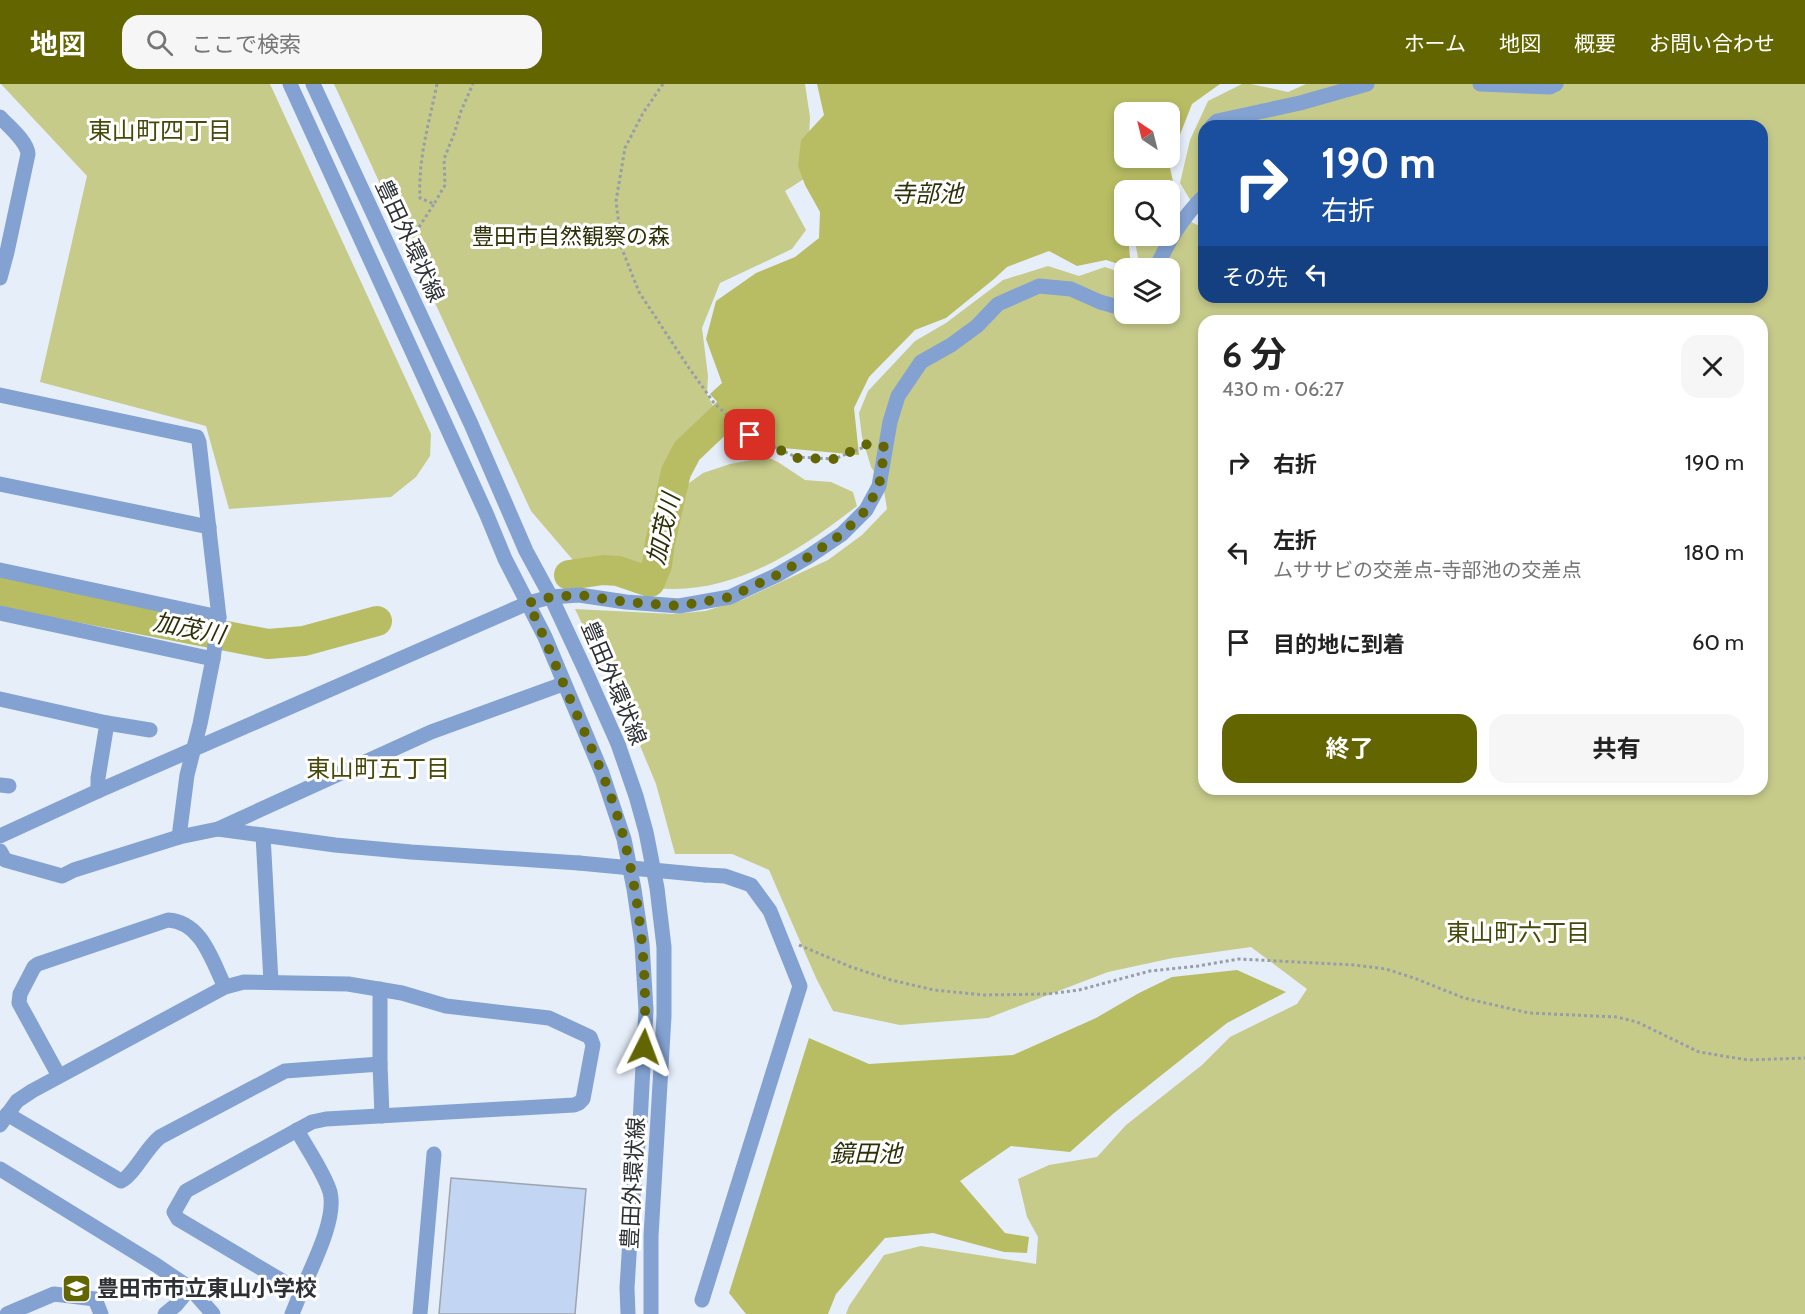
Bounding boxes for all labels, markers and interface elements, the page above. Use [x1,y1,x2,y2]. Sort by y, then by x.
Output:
search box [122,15,542,69]
icon: search [143,26,176,59]
text: 地図 [30,27,86,61]
text: ここで検索 [191,31,301,58]
text: ホーム [1404,31,1466,56]
text: 地図 [1499,31,1541,56]
text: 概要 [1574,31,1616,56]
text: お問い合わせ [1649,31,1775,56]
north arrow [1114,102,1180,168]
map controls [1114,102,1180,324]
district label: 東山町四丁目 [88,116,232,145]
text: 190 m [1321,137,1436,189]
icon: right [1222,144,1300,222]
street label: 豊田外環状線 [370,175,450,307]
water label: 寺部池 [891,179,965,208]
button: search [1114,180,1180,246]
text: 右折 [1321,194,1375,227]
park label: 豊田市自然観察の森 [472,223,670,250]
button: layers [1114,258,1180,324]
icon: left [1300,258,1333,291]
text: その先 [1222,264,1288,291]
text: 6 分 [1222,332,1286,376]
button: close [1681,335,1744,398]
text: 430 m · 06:27 [1222,377,1344,401]
pin [724,409,775,460]
icon: arrive [733,418,766,451]
icon: right [1222,446,1255,479]
text: 190 m [1685,449,1744,476]
text: 右折 [1273,451,1317,478]
water label: 加茂川 [641,488,686,567]
text: 左折 [1273,527,1317,554]
icon: left [1222,536,1255,569]
text: 180 m [1684,539,1744,566]
text: ムササビの交差点-寺部池の交差点 [1273,558,1581,582]
water label: 加茂川 [151,607,230,650]
street label: 豊田外環状線 [576,617,652,749]
icon: arrive [1222,626,1255,659]
text: 60 m [1692,629,1744,656]
text: 目的地に到着 [1273,631,1405,658]
button: 終了 [1222,714,1477,783]
button: 共有 [1489,714,1744,783]
district label: 東山町五丁目 [306,754,450,783]
district label: 東山町六丁目 [1446,918,1590,947]
position arrow [612,1015,676,1079]
street label: 豊田外環状線 [616,1116,650,1250]
water label: 鏡田池 [830,1139,904,1168]
school or university icon: 豊田市市立東山小学校 [60,1272,92,1304]
place label: 豊田市市立東山小学校 [97,1275,317,1302]

